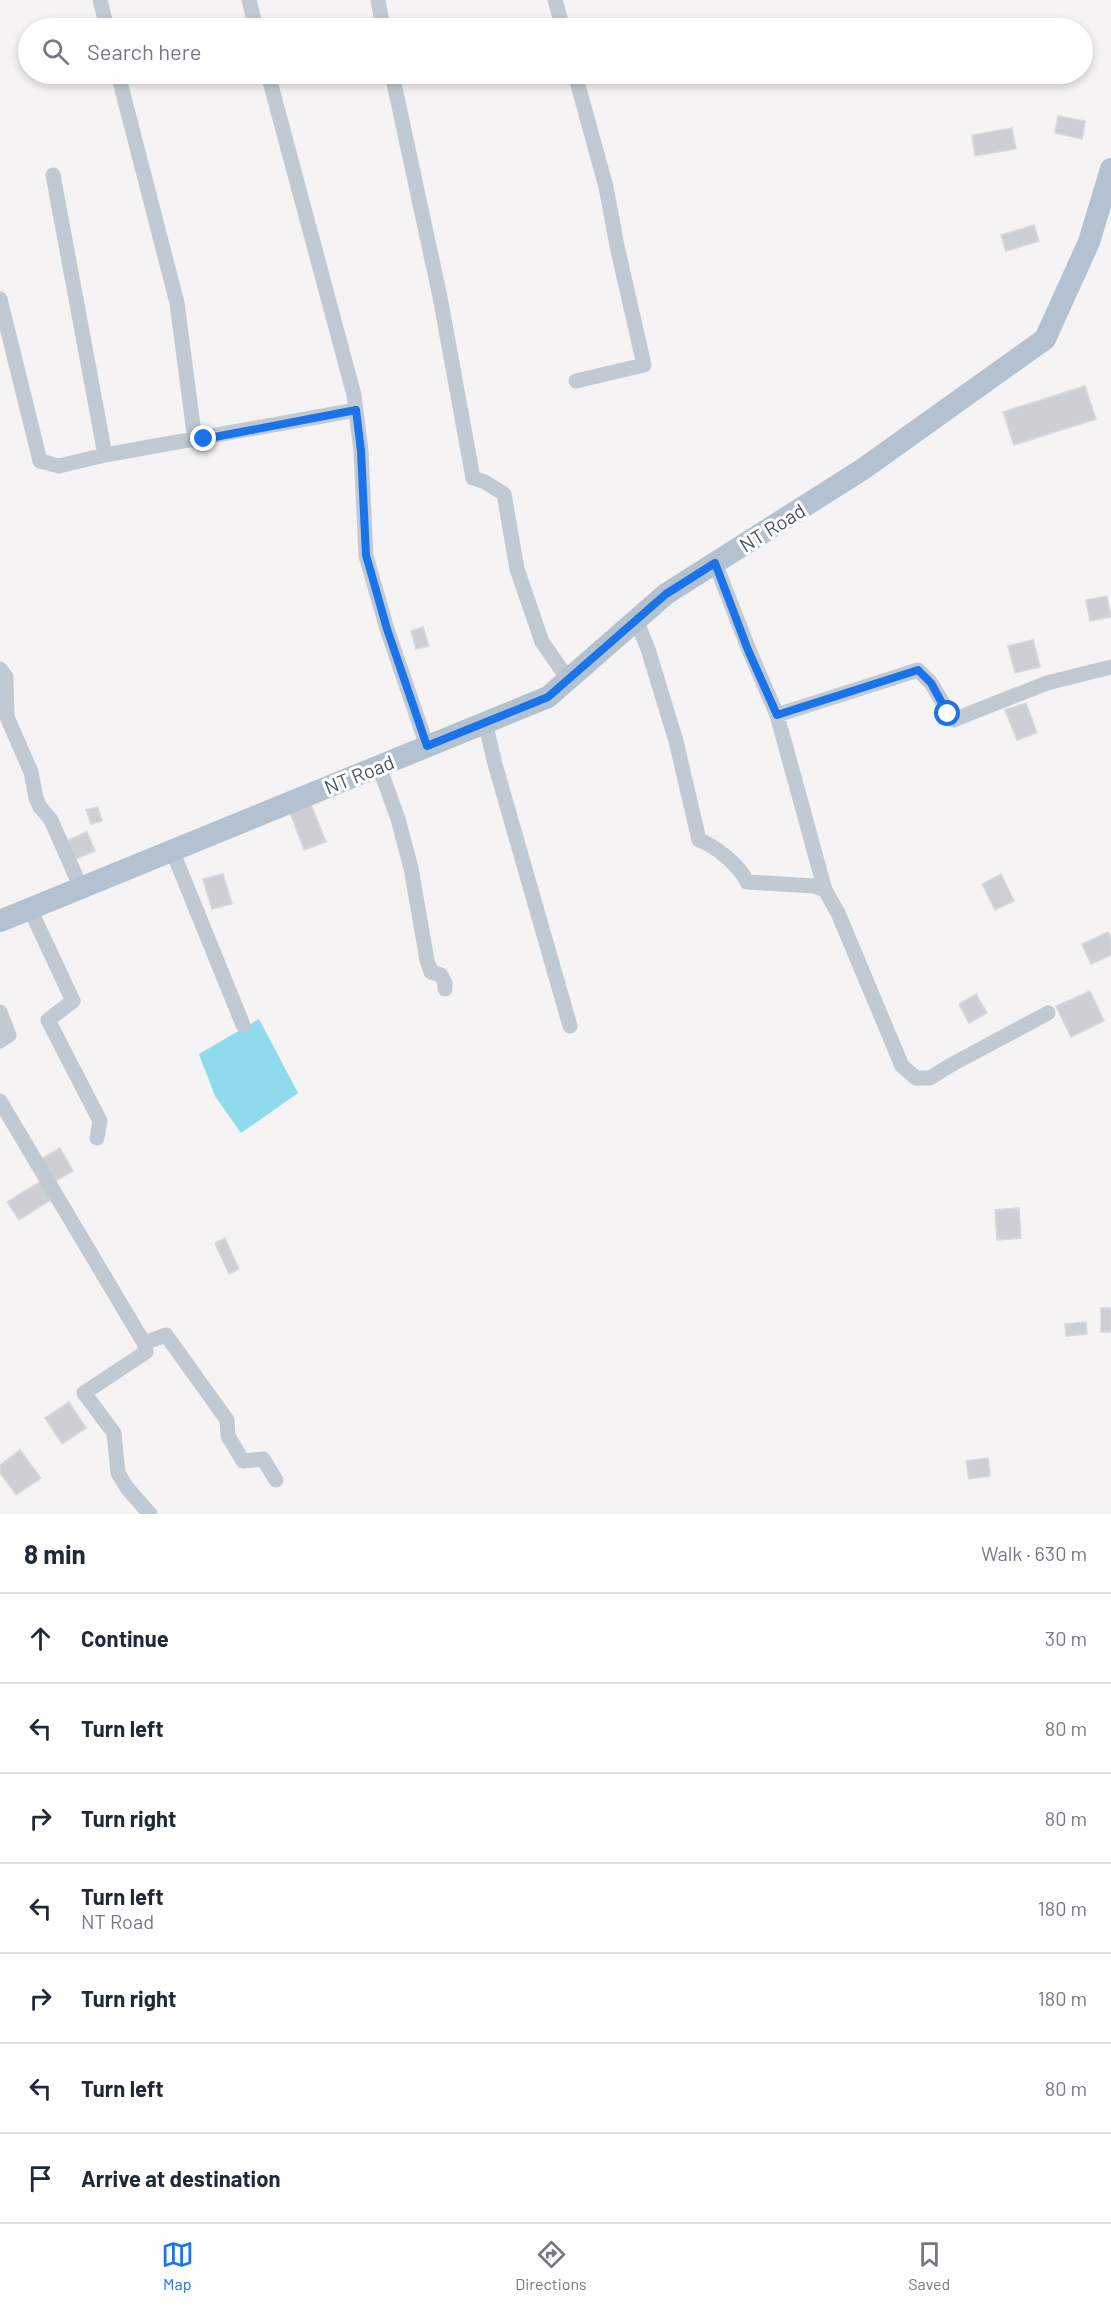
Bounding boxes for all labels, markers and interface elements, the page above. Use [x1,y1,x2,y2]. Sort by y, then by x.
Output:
search box [18,18,1093,84]
icon: search [39,35,72,68]
text: Search here [87,38,201,64]
route end [190,425,216,451]
street label: NT Road [735,497,809,557]
route start [934,700,960,726]
street label: NT Road [321,749,397,799]
text: 8 min [24,1538,86,1569]
text: Walk · 630 m [981,1541,1087,1565]
icon: ahead [24,1622,57,1655]
text: Continue [81,1625,169,1651]
text: 30 m [1045,1626,1087,1650]
icon: left [24,1712,57,1745]
text: Turn left [81,1715,164,1741]
text: 80 m [1045,1716,1087,1740]
icon: right [24,1802,57,1835]
text: Turn right [81,1805,176,1831]
text: 80 m [1045,1806,1087,1830]
text: Turn left [81,1883,164,1909]
icon: left [24,1892,57,1925]
text: 180 m [1038,1896,1087,1920]
text: NT Road [81,1909,154,1933]
icon: right [24,1982,57,2015]
text: Turn right [81,1985,176,2011]
text: 180 m [1038,1986,1087,2010]
icon: left [24,2072,57,2105]
text: Turn left [81,2075,164,2101]
text: 80 m [1045,2076,1087,2100]
icon: arrive [24,2162,57,2195]
text: Arrive at destination [81,2165,280,2191]
tab: Map [161,2238,194,2293]
tab: Directions [515,2238,587,2293]
tab: Saved [908,2238,950,2293]

